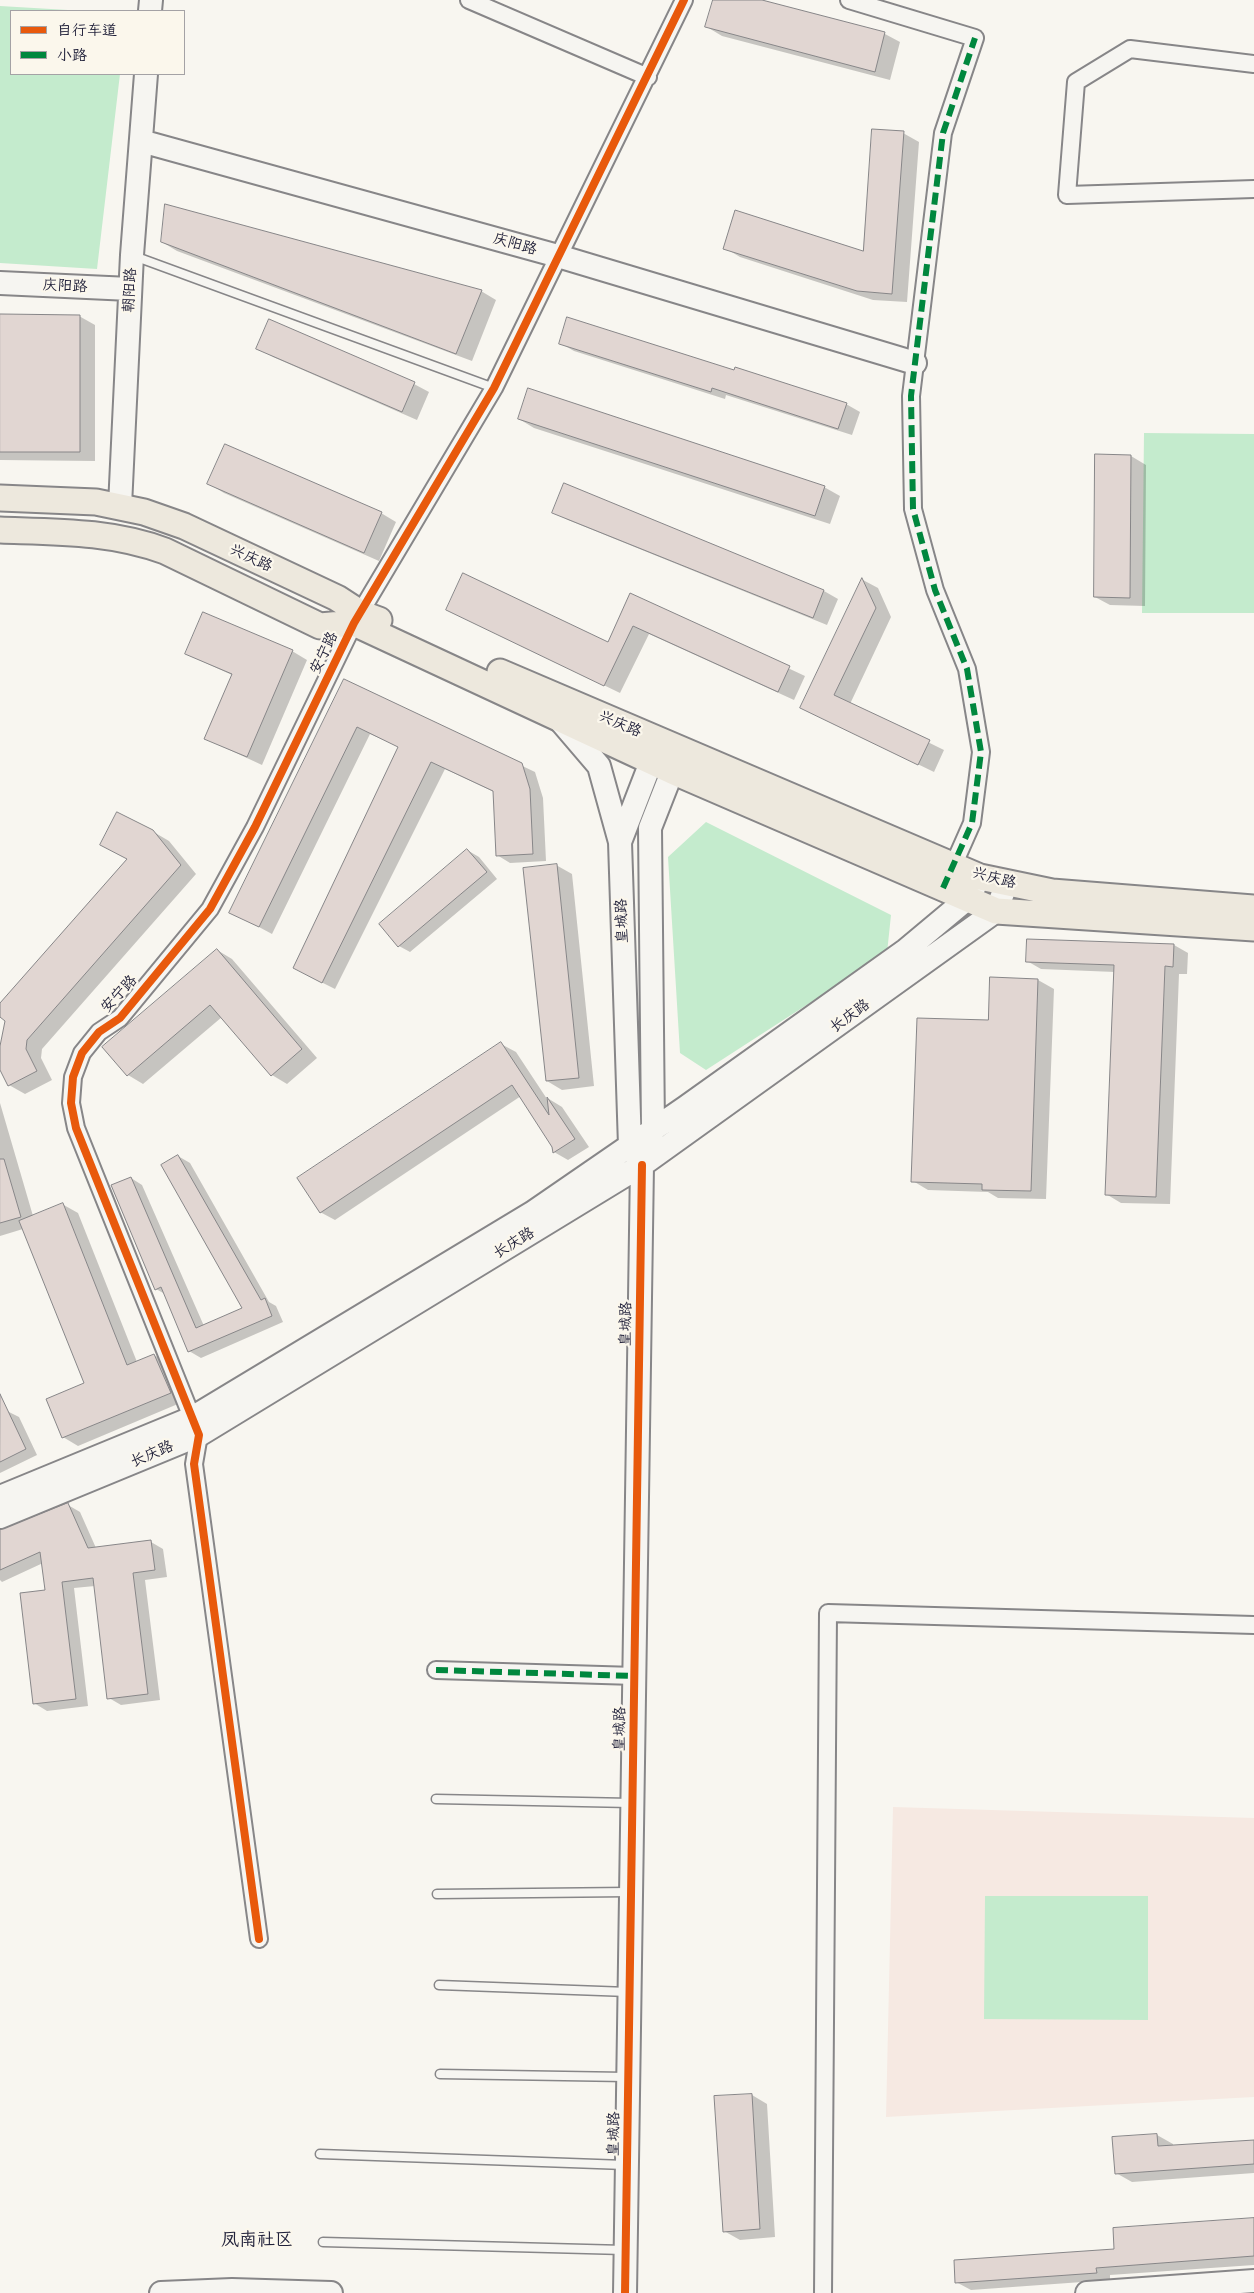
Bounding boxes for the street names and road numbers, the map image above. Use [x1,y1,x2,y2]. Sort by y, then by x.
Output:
street label: 庆阳路 [491,229,539,259]
street label: 朝阳路 [120,267,140,313]
street label: 庆阳路 [42,276,88,296]
street label: 兴庆路 [227,540,275,576]
street label: 安宁路 [306,629,342,677]
street label: 兴庆路 [596,707,644,741]
street label: 兴庆路 [970,863,1018,893]
street label: 皇城路 [612,898,632,944]
street label: 安宁路 [97,971,141,1017]
street label: 长庆路 [827,995,873,1037]
street label: 长庆路 [490,1224,538,1262]
street label: 皇城路 [617,1301,635,1347]
street label: 长庆路 [128,1437,176,1471]
street label: 皇城路 [611,1706,629,1752]
street label: 皇城路 [605,2111,623,2157]

